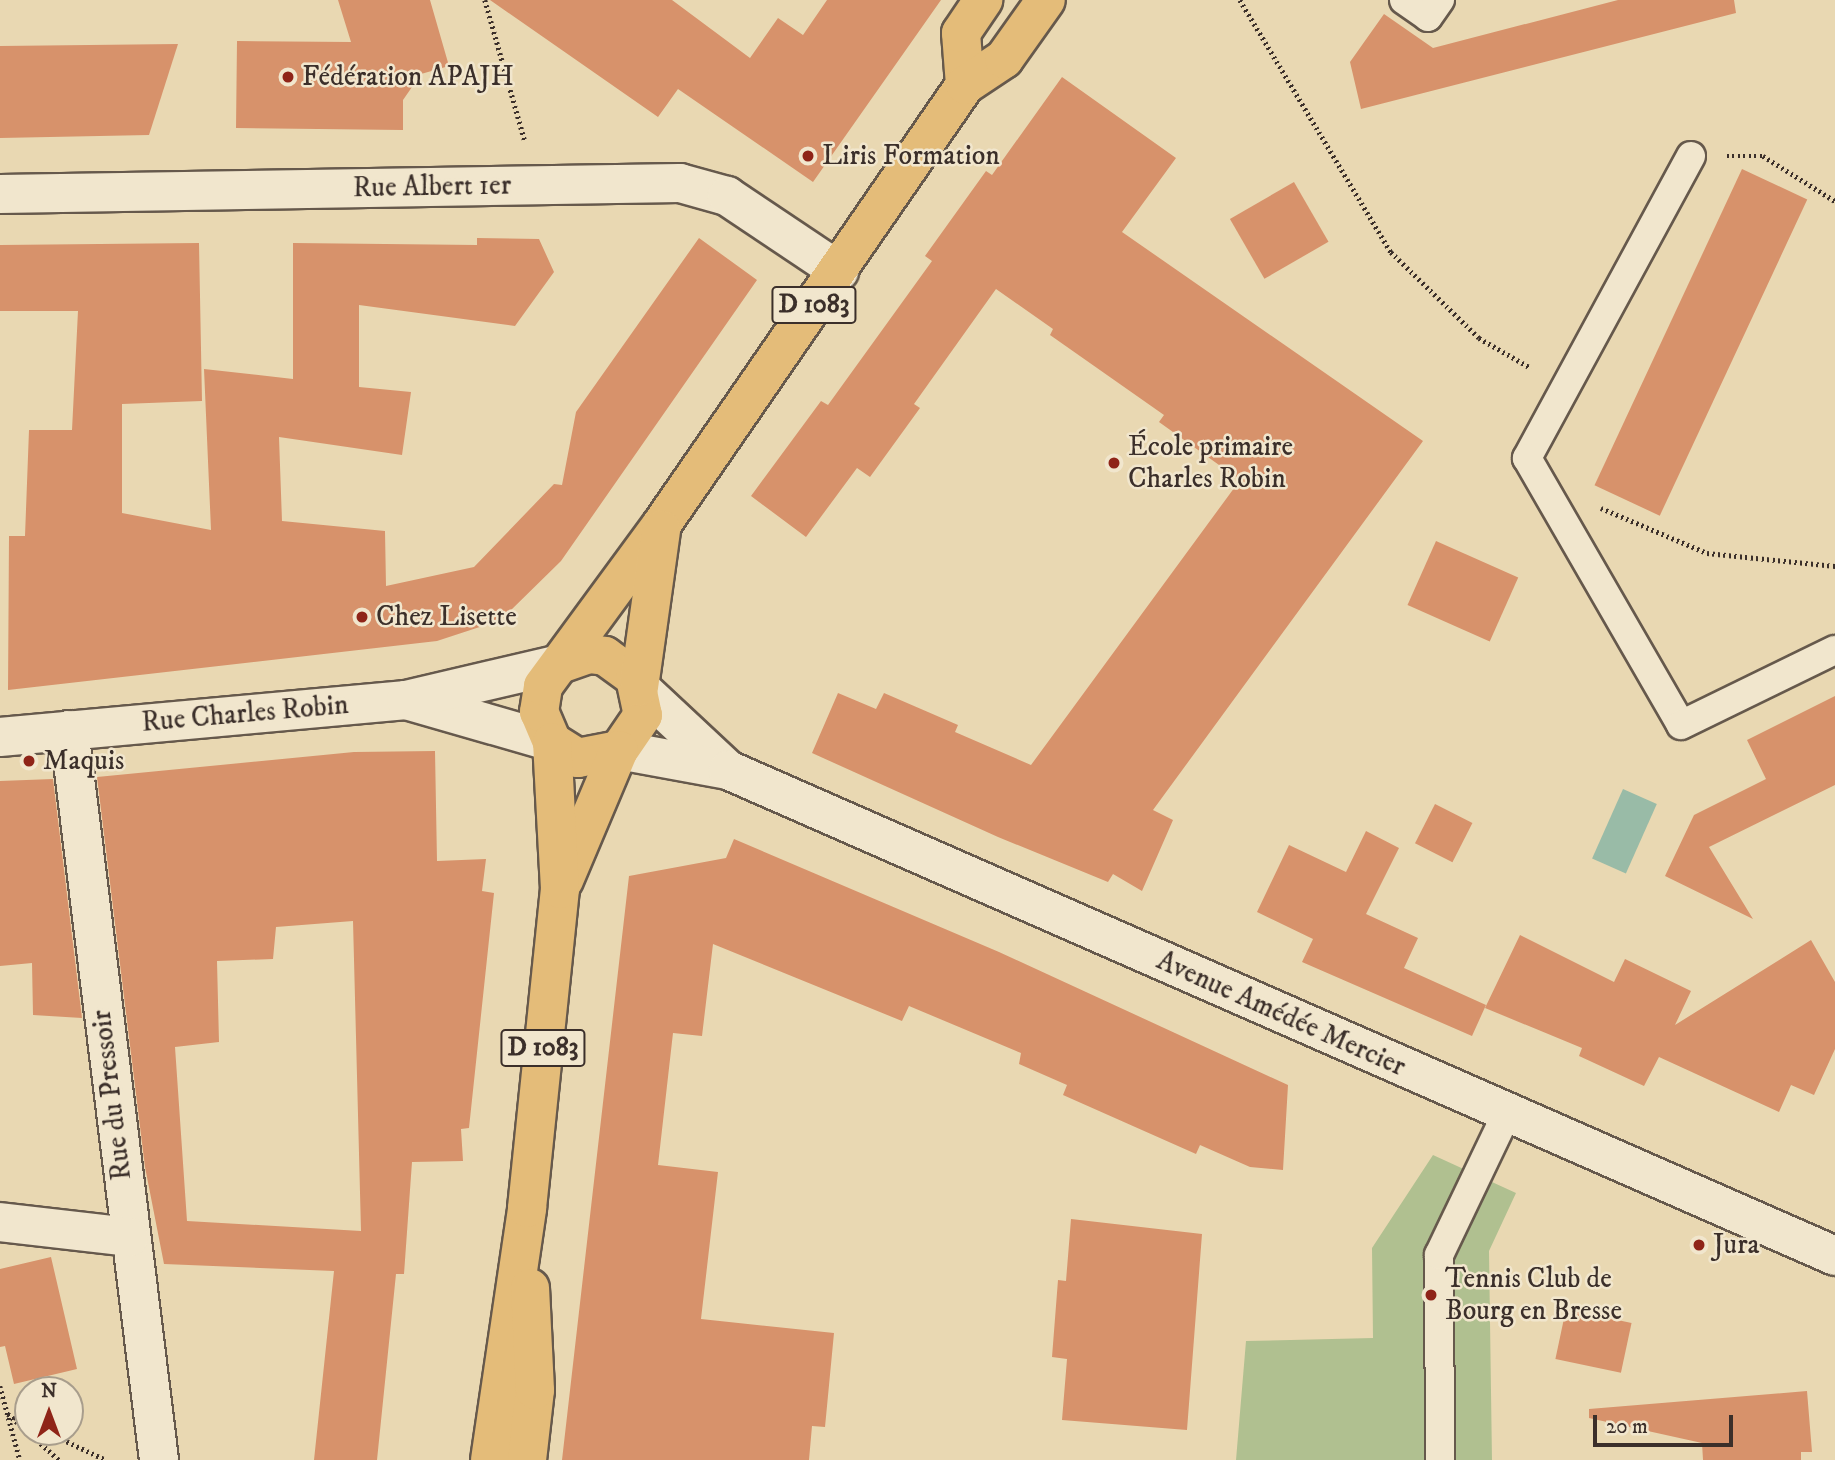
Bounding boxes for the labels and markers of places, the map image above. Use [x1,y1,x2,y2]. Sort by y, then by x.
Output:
place label: Fédération APAJH [302,60,514,94]
marker: Fédération APAJH [280,69,296,85]
place label: Liris Formation [822,139,1000,173]
marker: Liris Formation [800,148,816,164]
place label: École primaire Charles Robin [1128,430,1293,496]
marker: École primaire Charles Robin [1106,455,1122,471]
place label: Chez Lisette [376,600,517,634]
marker: Chez Lisette [354,609,370,625]
place label: Maquis [43,744,124,778]
marker: Maquis [21,753,37,769]
place label: Jura [1713,1228,1759,1262]
marker: Jura [1691,1237,1707,1253]
place label: Tennis Club de Bourg en Bresse [1445,1262,1622,1328]
marker: Tennis Club de Bourg en Bresse [1423,1287,1439,1303]

